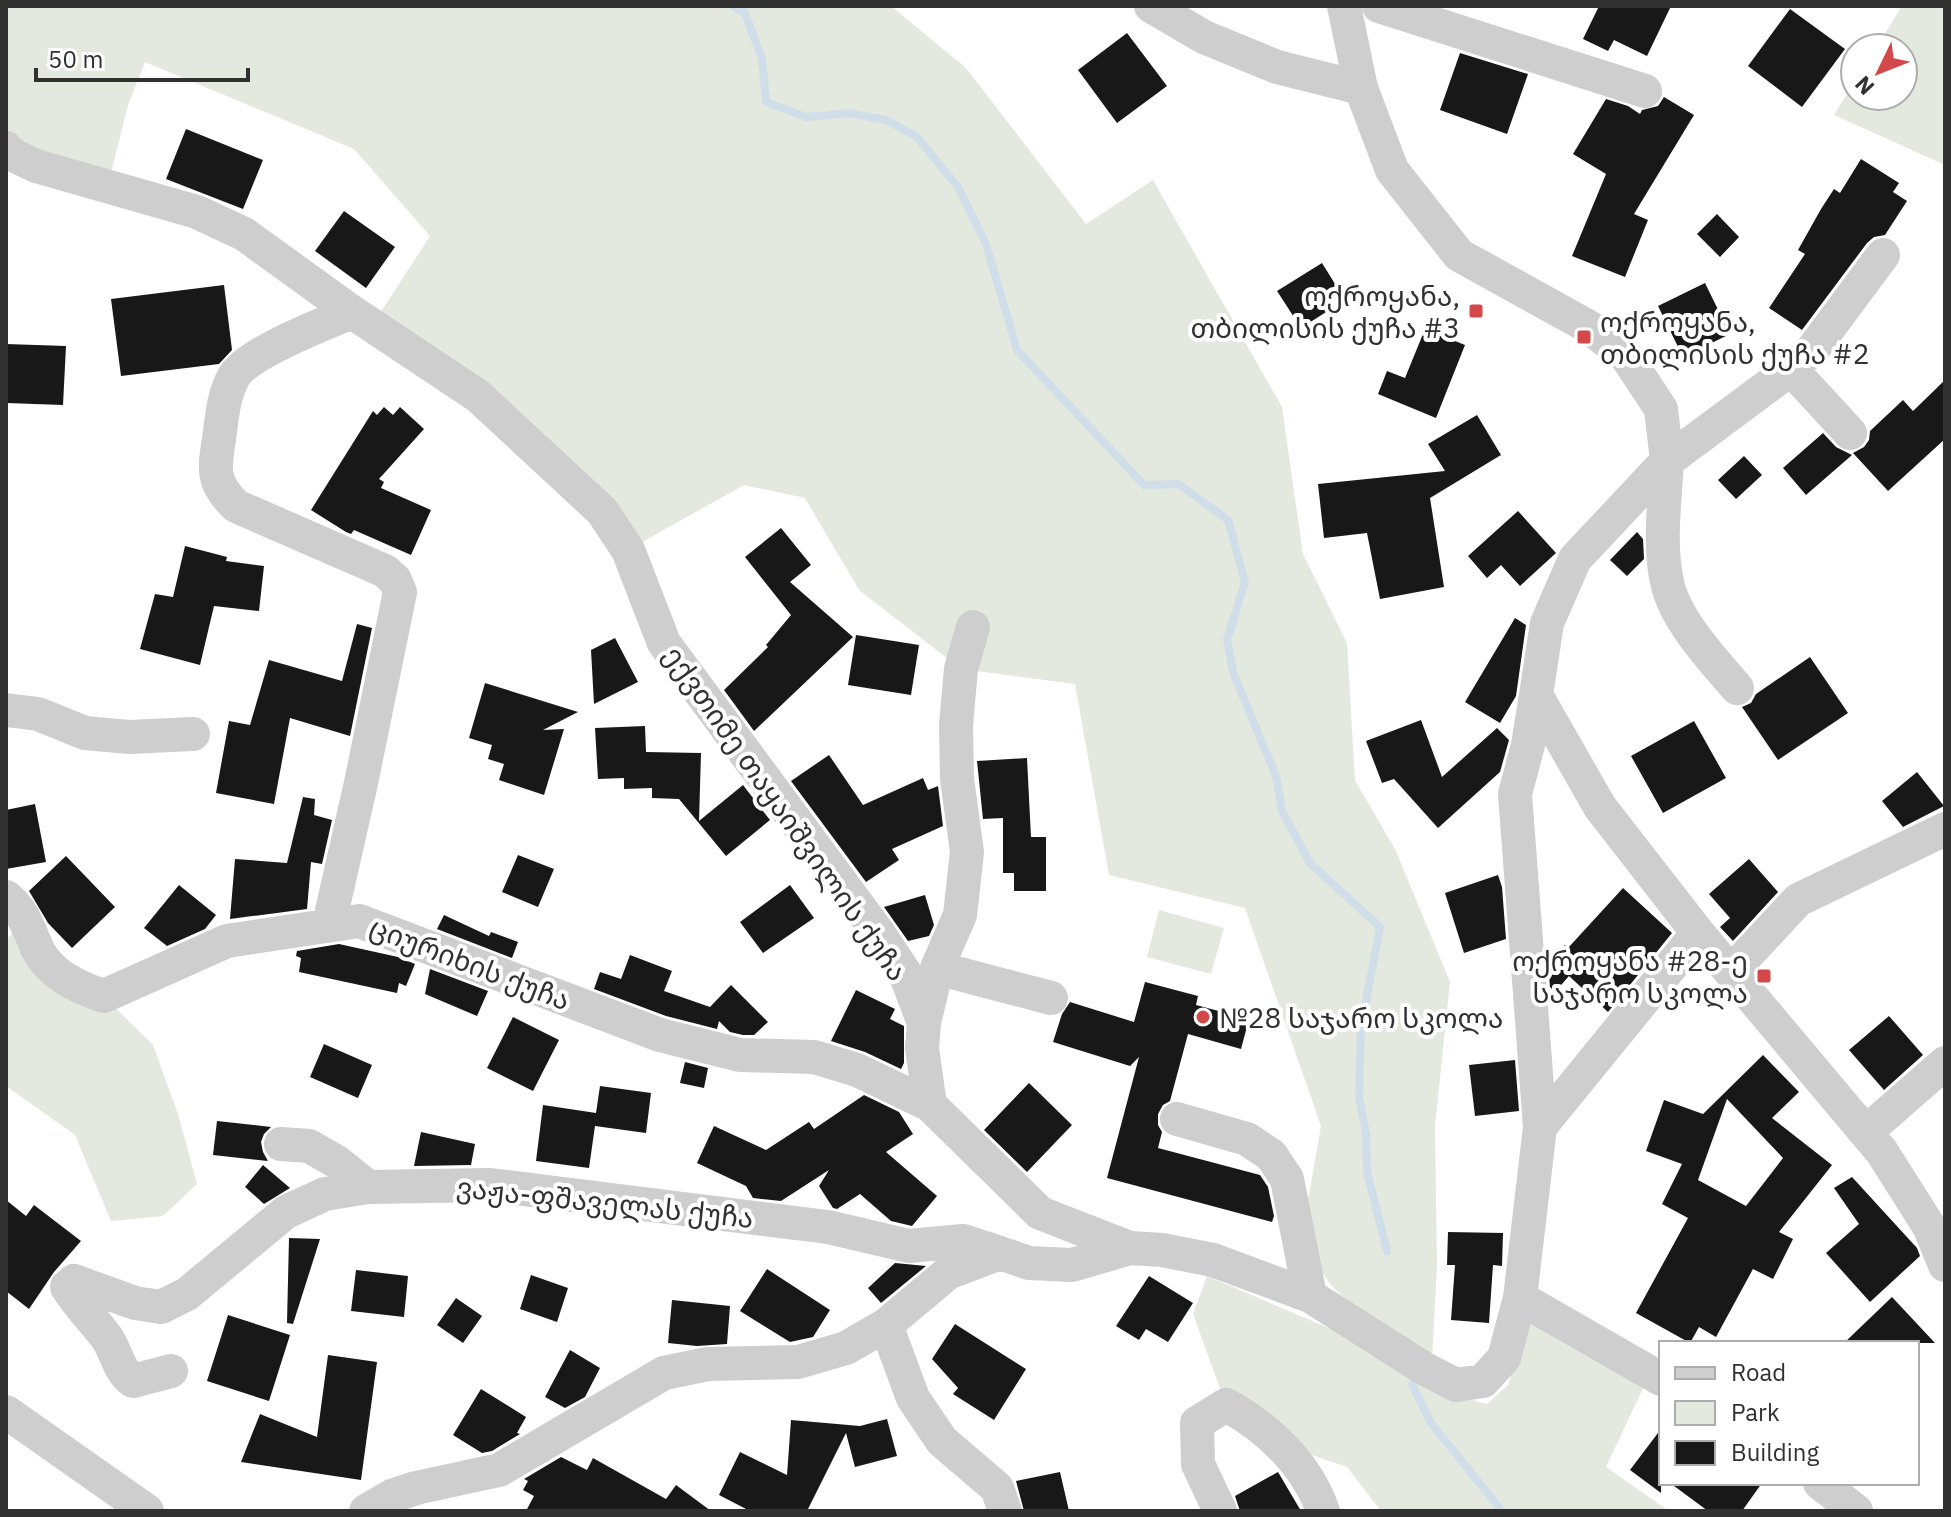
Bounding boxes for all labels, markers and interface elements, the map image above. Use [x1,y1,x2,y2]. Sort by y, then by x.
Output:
scale bar [36,32,248,82]
north arrow [1839,32,1919,112]
text: 50 m [48,43,103,75]
text: N [1848,70,1880,102]
place label: ოქროყანა, თბილისის ქუჩა #3 [1190,277,1460,346]
marker: ოქროყანა, თბილისის ქუჩა #3 [1467,302,1485,320]
place label: ოქროყანა, თბილისის ქუჩა #2 [1600,303,1870,372]
marker: ოქროყანა, თბილისის ქუჩა #2 [1575,328,1593,346]
street label: ექვთიმე თაყაიშვილის ქუჩა [656,638,916,988]
street label: ციურიხის ქუჩა [365,908,575,1018]
place label: ოქროყანა #28-ე საჯარო სკოლა [1512,942,1748,1011]
marker: ოქროყანა #28-ე საჯარო სკოლა [1755,967,1773,985]
place label: №28 საჯარო სკოლა [1219,999,1503,1036]
marker: №28 საჯარო სკოლა [1194,1008,1212,1026]
street label: ვაჟა-ფშაველას ქუჩა [455,1168,755,1236]
legend [1659,1341,1919,1485]
text: Road [1731,1356,1786,1388]
text: Park [1731,1396,1780,1428]
text: Building [1731,1436,1819,1468]

